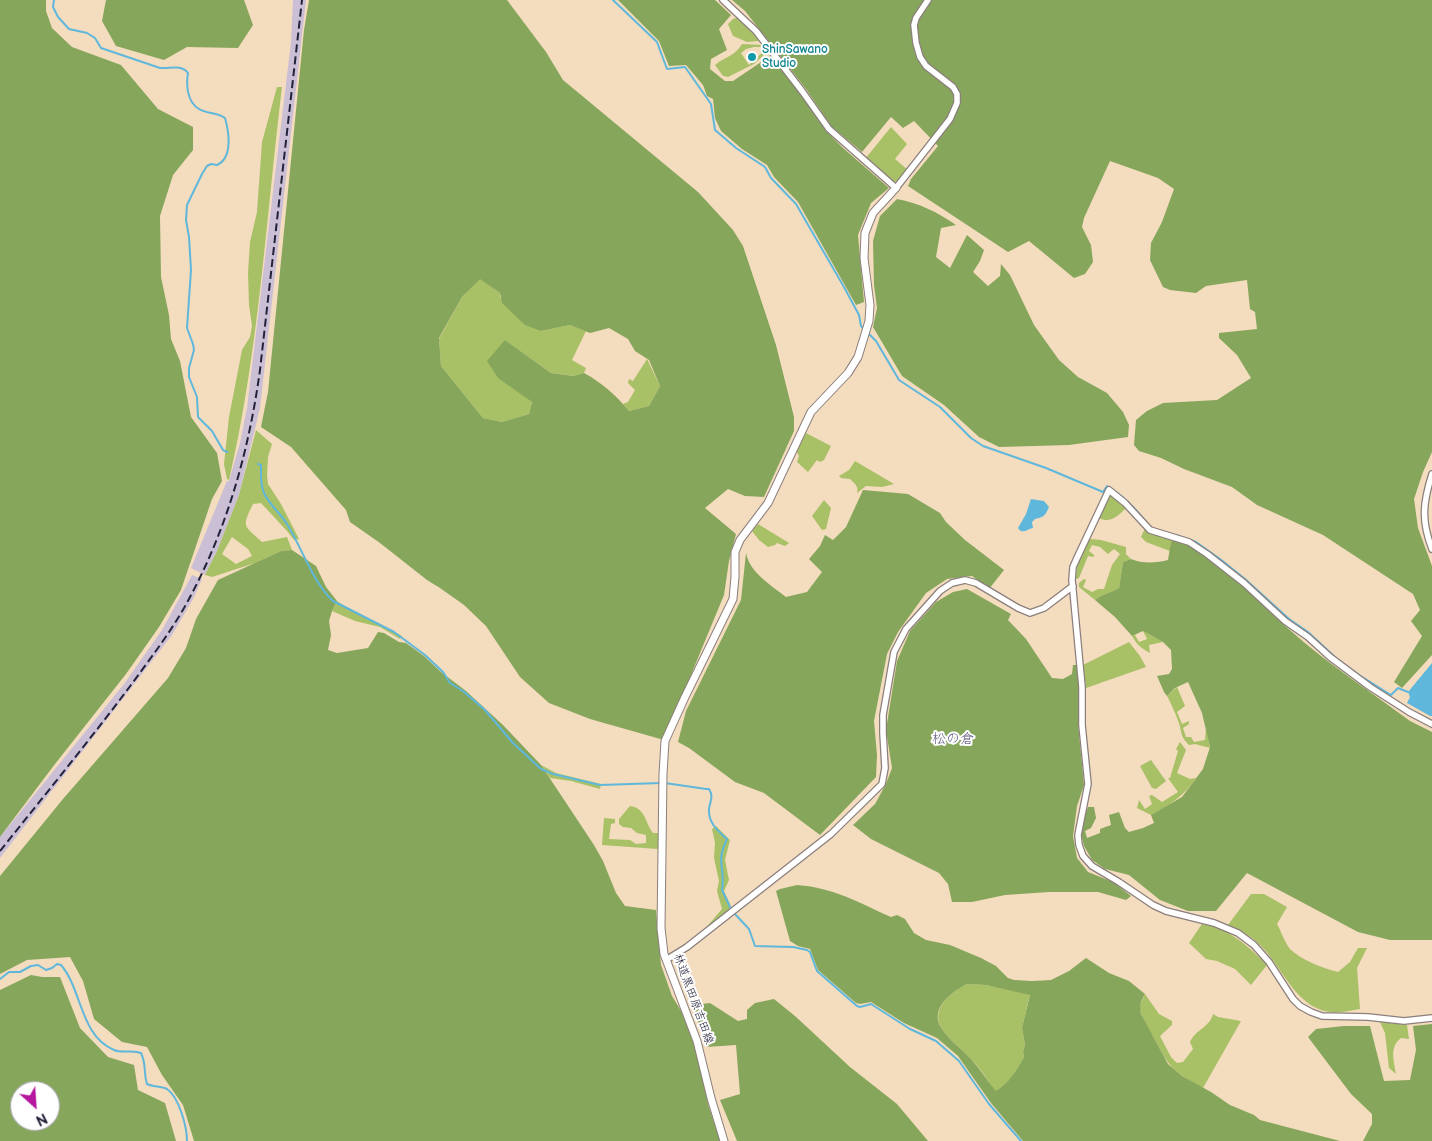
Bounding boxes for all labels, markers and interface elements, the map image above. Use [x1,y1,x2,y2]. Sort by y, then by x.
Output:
place label: ShinSawano Studio [762,43,828,71]
marker: ShinSawano Studio [746,51,758,63]
district label: 松の倉 [932,731,974,747]
street label: 林道黒田原吉田線 [670,951,716,1047]
north arrow [10,1081,60,1131]
text: N [33,1109,50,1129]

